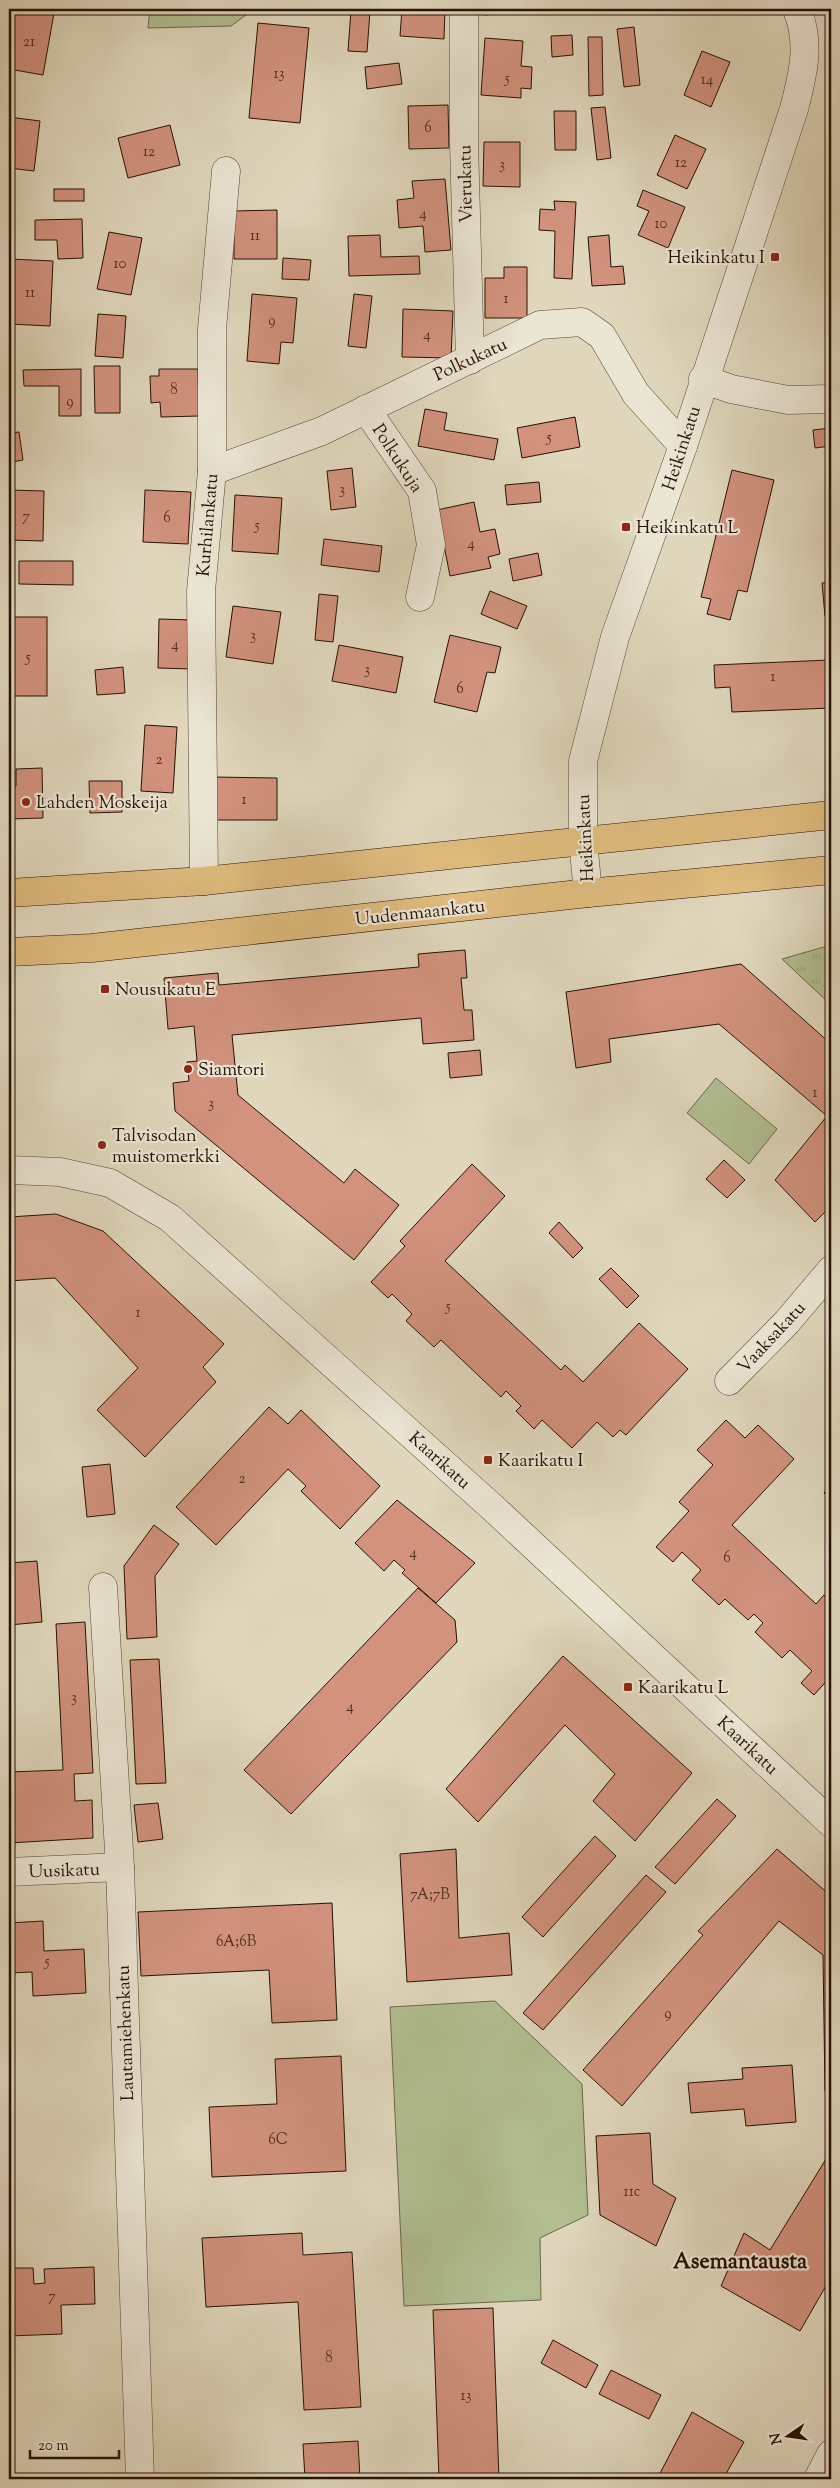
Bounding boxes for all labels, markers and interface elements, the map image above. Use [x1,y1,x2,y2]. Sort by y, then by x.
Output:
house number: 21 [23,32,35,53]
house number: 13 [273,64,285,85]
house number: 5 [503,69,510,90]
house number: 14 [701,70,714,91]
house number: 6 [424,118,432,139]
house number: 12 [143,142,155,163]
street label: Vierukatu [453,145,481,223]
house number: 12 [675,153,687,174]
house number: 3 [499,155,505,176]
house number: 4 [419,204,427,225]
house number: 10 [655,214,668,235]
house number: 11 [250,226,260,247]
place label: Heikinkatu I [668,246,765,272]
marker: Heikinkatu I [769,251,781,263]
house number: 10 [114,254,127,275]
house number: 11 [25,283,35,304]
house number: 1 [503,289,509,310]
house number: 9 [268,311,276,332]
house number: 4 [423,325,431,346]
street label: Polkukatu [430,332,512,389]
house number: 8 [170,380,178,401]
house number: 9 [66,392,74,413]
street label: Heikinkatu [657,403,709,494]
street label: Polkukuja [364,420,428,499]
house number: 5 [545,428,552,449]
street label: Kurhilankatu [192,472,226,578]
house number: 3 [339,480,345,501]
house number: 7 [22,507,30,528]
house number: 6 [163,508,171,529]
house number: 5 [253,516,260,537]
place label: Heikinkatu L [636,516,739,542]
marker: Heikinkatu L [620,521,632,533]
house number: 4 [467,534,475,555]
house number: 3 [250,626,256,647]
house number: 4 [171,635,179,656]
house number: 5 [24,648,31,669]
house number: 3 [364,660,370,681]
house number: 1 [770,667,776,688]
house number: 6 [456,679,464,700]
house number: 2 [155,750,163,771]
house number: 1 [241,790,247,811]
place label: Lahden Moskeija [36,791,168,817]
street label: Heikinkatu [572,793,602,882]
marker: Lahden Moskeija [20,796,32,808]
street label: Uudenmaankatu [354,894,487,934]
place label: Nousukatu E [115,978,216,1004]
marker: Nousukatu E [99,983,111,995]
place label: Siamtori [198,1058,265,1084]
marker: Siamtori [182,1063,194,1075]
house number: 1 [812,1083,818,1104]
house number: 3 [208,1094,214,1115]
place label: Talvisodan muistomerkki [112,1124,220,1171]
marker: Talvisodan muistomerkki [96,1139,108,1151]
house number: 5 [444,1297,451,1318]
street label: Vaaksakatu [732,1297,813,1380]
house number: 1 [135,1303,141,1324]
street label: Kaarikatu [402,1426,475,1496]
place label: Kaarikatu I [498,1449,584,1475]
marker: Kaarikatu I [482,1454,494,1466]
house number: 2 [238,1469,246,1490]
house number: 4 [409,1543,417,1564]
house number: 6 [723,1548,731,1569]
place label: Kaarikatu L [638,1676,729,1702]
marker: Kaarikatu L [622,1681,634,1693]
house number: 3 [71,1688,77,1709]
house number: 4 [346,1697,354,1718]
street label: Kaarikatu [710,1711,783,1782]
street label: Uusikatu [28,1858,100,1886]
house number: 7A;7B [410,1885,450,1906]
house number: 6A;6B [216,1932,257,1953]
house number: 5 [43,1952,50,1973]
street label: Lautamiehenkatu [112,1965,142,2101]
house number: 9 [664,2004,672,2025]
house number: 6C [268,2130,288,2151]
house number: 11c [624,2182,641,2203]
district label: Asemantausta [673,2247,808,2279]
house number: 7 [48,2287,56,2308]
house number: 8 [325,2348,333,2369]
house number: 13 [460,2386,472,2407]
north arrow [762,2410,812,2460]
scale bar [30,2428,119,2460]
text: N [766,2431,788,2446]
text: 20 m [38,2436,69,2457]

